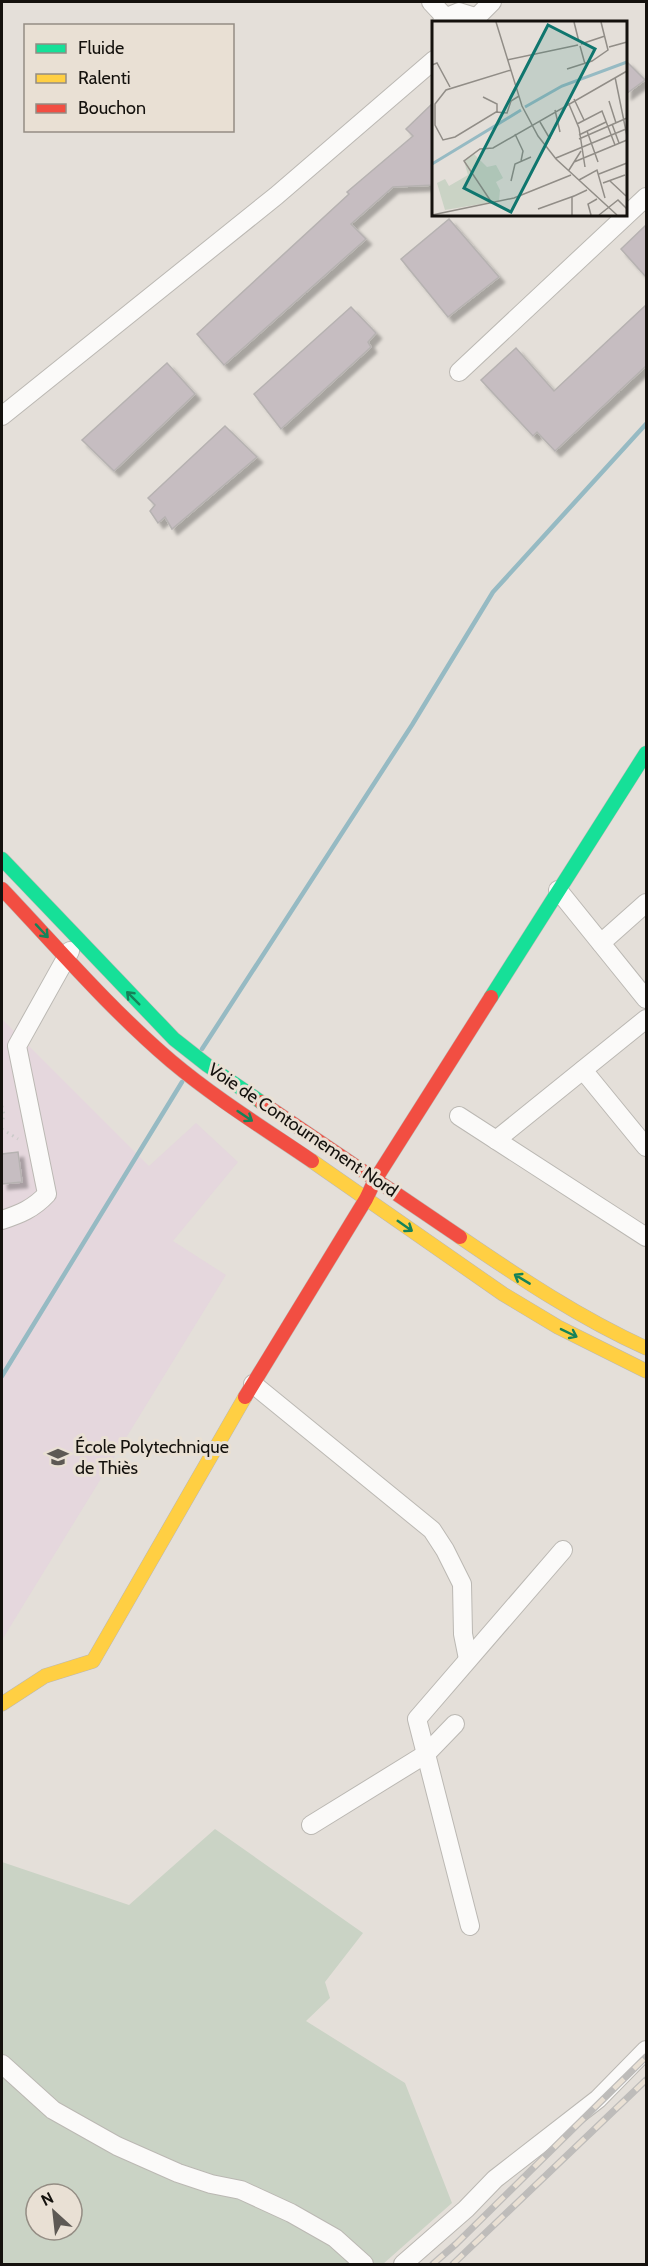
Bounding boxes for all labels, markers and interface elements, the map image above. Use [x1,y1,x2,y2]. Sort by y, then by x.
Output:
inset map [432,21,627,216]
legend [24,24,234,132]
text: Fluide [78,37,124,59]
text: Ralenti [78,67,131,89]
text: Bouchon [78,97,146,119]
one-way arrow [35,923,49,938]
one-way arrow [125,990,140,1005]
street label: Voie de Contournement Nord [204,1058,402,1202]
one-way arrow [236,1110,253,1122]
one-way arrow [397,1220,413,1232]
one-way arrow [514,1273,531,1285]
one-way arrow [559,1327,577,1339]
place label: École Polytechnique de Thiès [75,1436,229,1479]
school or university icon: École Polytechnique de Thiès [46,1445,70,1469]
north arrow [24,2182,84,2242]
text: N [38,2188,57,2210]

